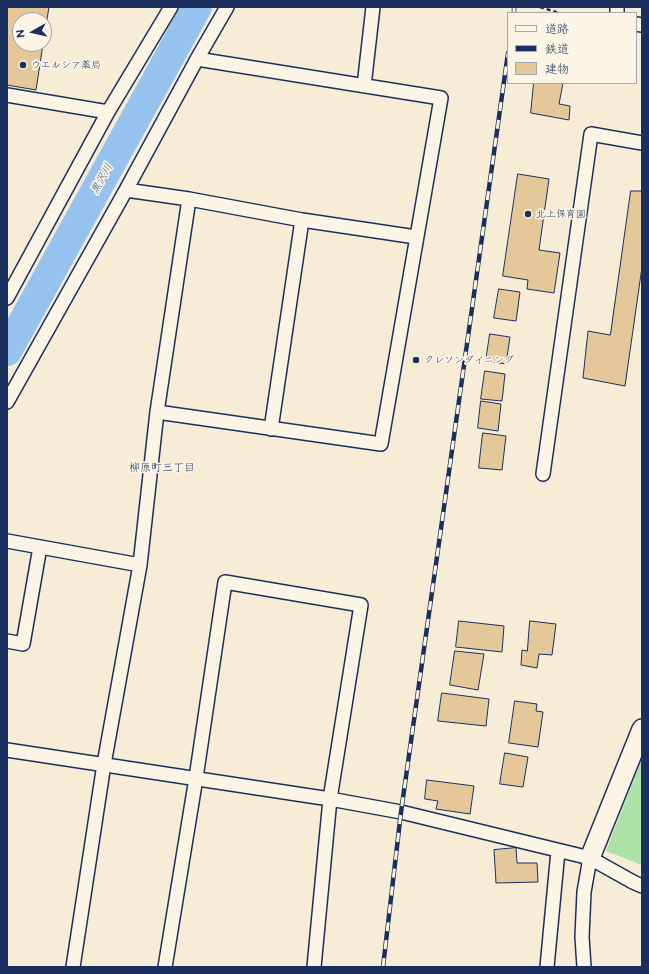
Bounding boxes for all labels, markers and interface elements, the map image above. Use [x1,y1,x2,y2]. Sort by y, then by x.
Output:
north arrow [12,12,52,52]
legend [507,12,637,84]
text: 道路 [545,22,569,37]
text: N [14,29,28,39]
text: 鉄道 [545,42,569,57]
place label: ウエルシア薬局 [31,59,101,71]
marker: ウエルシア薬局 [18,60,28,70]
text: 建物 [545,62,569,77]
water label: 黒沢川 [88,161,116,197]
place label: 北上保育園 [536,208,586,220]
marker: 北上保育園 [523,209,533,219]
place label: クレソンダイニング [424,354,514,366]
marker: クレソンダイニング [411,355,421,365]
district label: 柳原町三丁目 [129,461,195,475]

